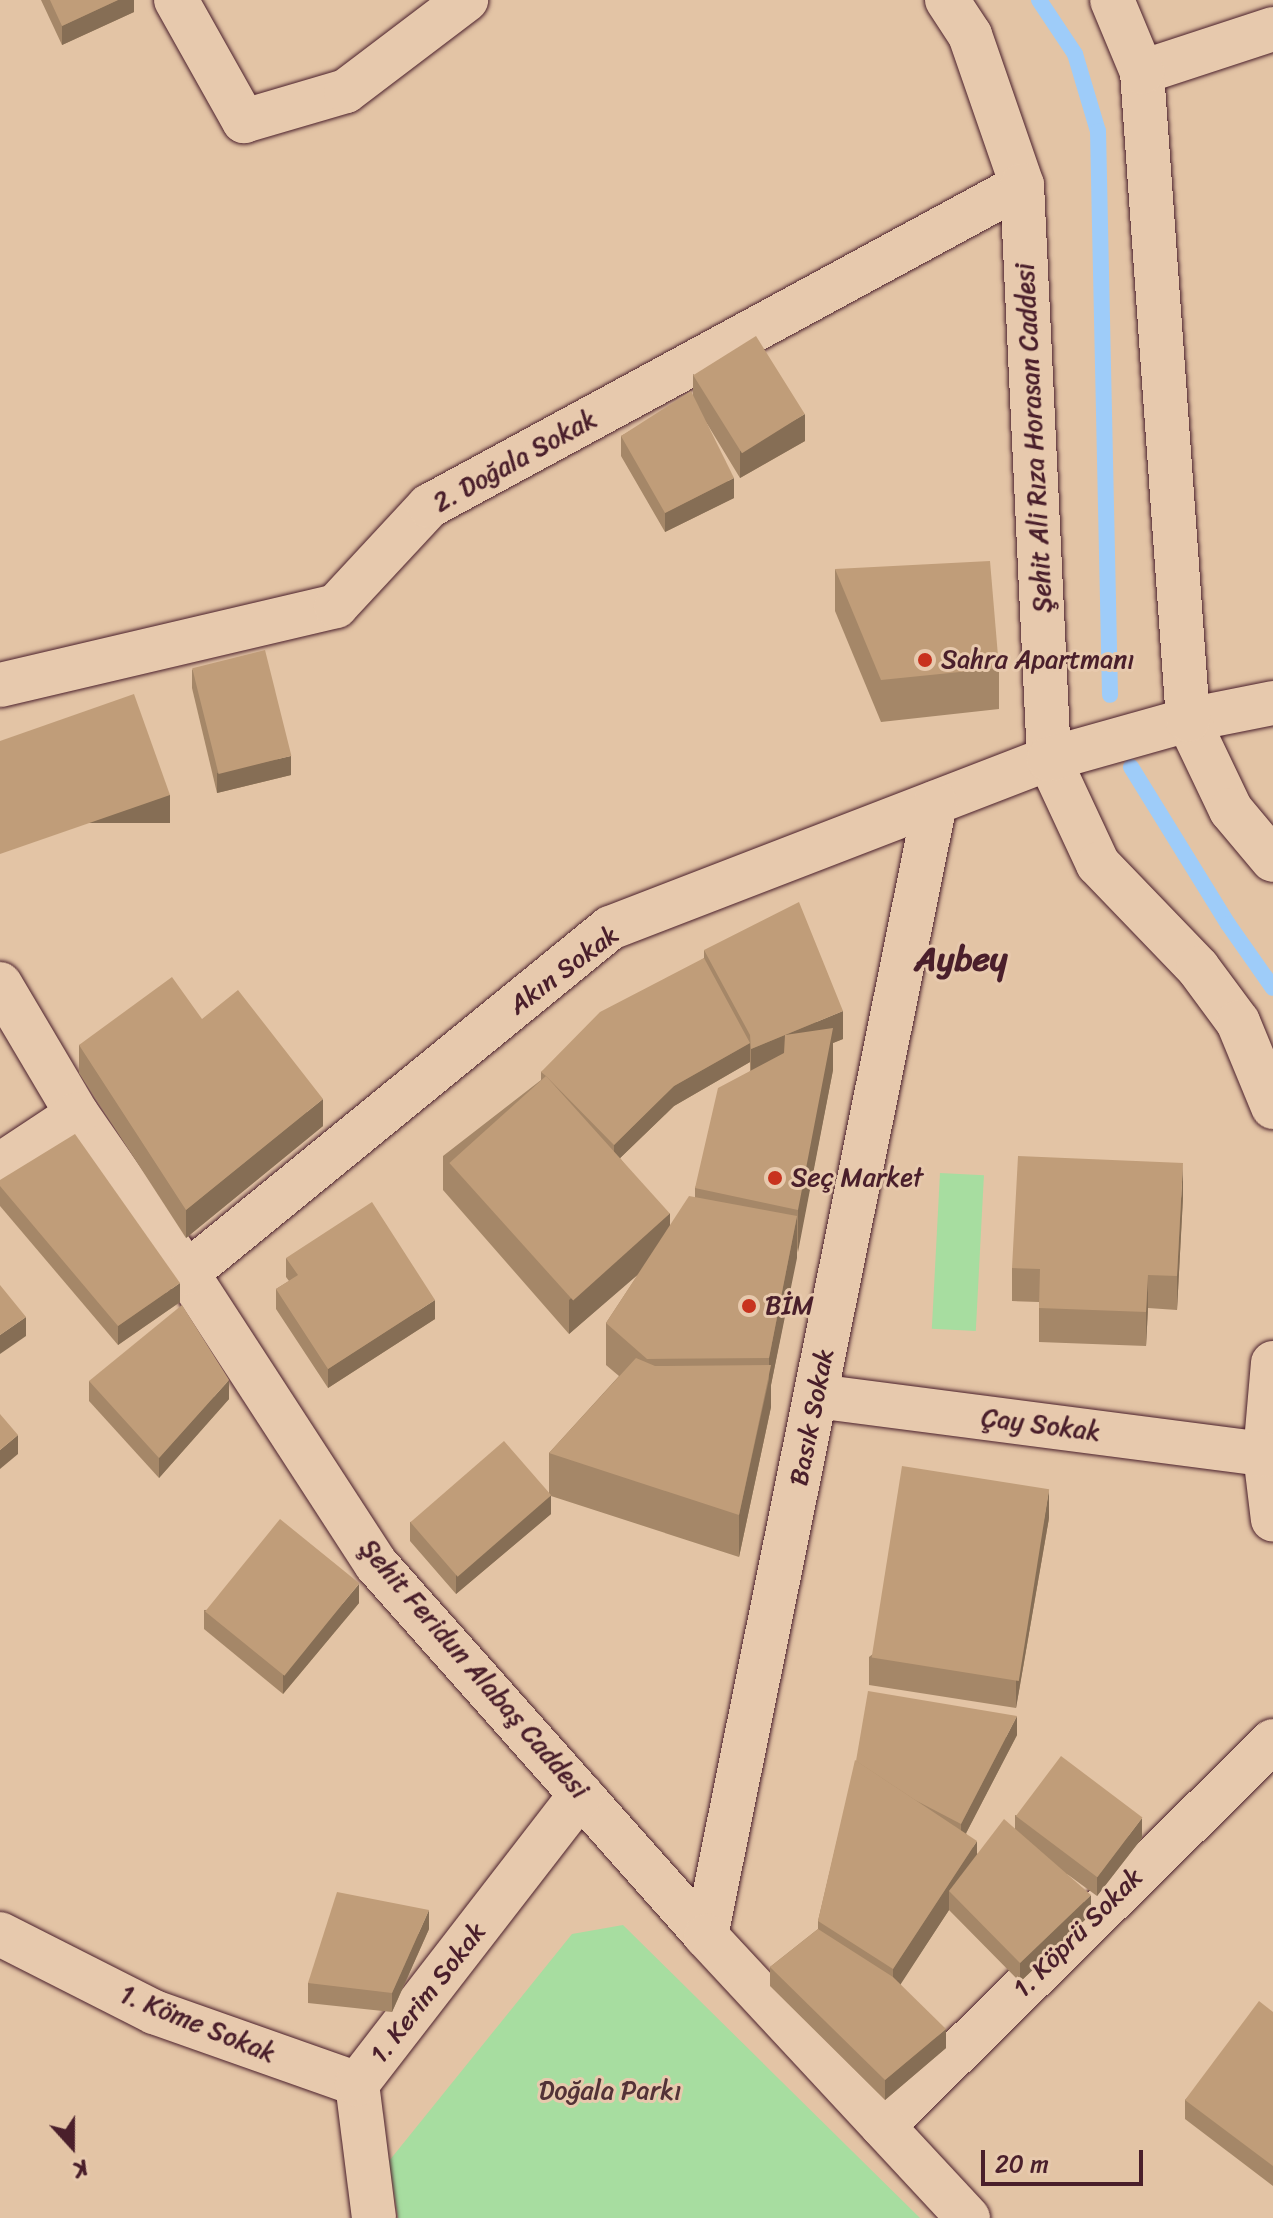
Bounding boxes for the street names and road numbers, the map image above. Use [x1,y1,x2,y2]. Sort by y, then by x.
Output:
street label: Şehit Ali Rıza Horasan Caddesi [1009,262,1059,614]
street label: 2. Doğala Sokak [428,403,602,519]
street label: Akın Sokak [503,919,625,1021]
street label: Basık Sokak [783,1346,841,1488]
street label: Çay Sokak [980,1402,1102,1448]
street label: Şehit Feridun Alabaş Caddesi [353,1533,595,1805]
street label: 1. Köprü Sokak [1007,1862,1149,2004]
street label: 1. Kerim Sokak [363,1917,493,2069]
street label: 1. Köme Sokak [116,1979,280,2069]

